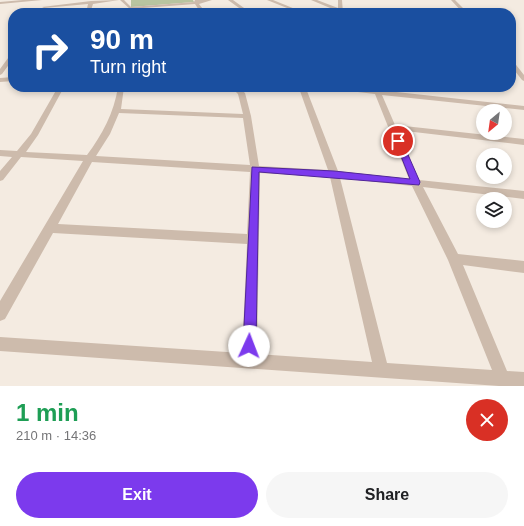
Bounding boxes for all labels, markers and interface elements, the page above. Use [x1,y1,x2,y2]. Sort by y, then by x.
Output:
icon: right [24,24,76,76]
text: 90 m [90,24,154,55]
text: Turn right [90,57,166,77]
north arrow [476,104,512,140]
map controls [476,104,512,228]
pin [381,124,415,158]
icon: arrive [387,130,409,152]
button: search [476,148,512,184]
button: layers [476,192,512,228]
position arrow [228,325,270,367]
text: 1 min [16,399,79,426]
button: close [466,399,508,441]
text: 210 m · 14:36 [16,428,96,443]
button: Exit [16,472,258,518]
button: Share [266,472,508,518]

